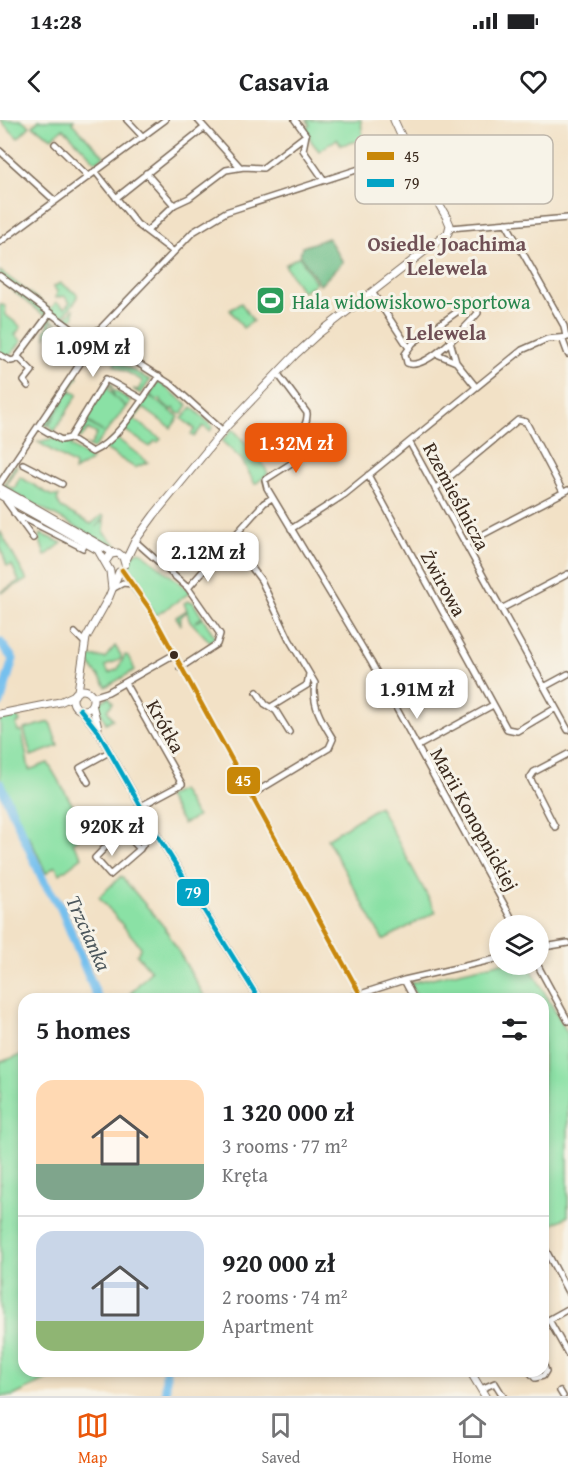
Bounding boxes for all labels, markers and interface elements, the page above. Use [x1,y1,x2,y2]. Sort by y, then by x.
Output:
text: 14:28 [30,5,82,37]
text: Casavia [239,61,329,101]
icon: back [18,65,51,98]
icon: heart [517,65,550,98]
legend [355,135,553,204]
text: 45 [404,144,419,168]
text: 79 [404,171,420,195]
district label: Osiedle Joachima Lelewela [368,228,527,283]
sports icon: Hala widowiskowo-sportowa [255,285,287,317]
place label: Hala widowiskowo-sportowa [292,287,531,316]
district label: Lelewela [406,317,486,348]
pin: 1.09M zł [31,327,155,378]
text: 1.09M zł [56,332,130,361]
pin: 1.32M zł [234,423,358,474]
text: 1.32M zł [259,428,333,457]
street label: Rzemieślnicza [416,437,498,556]
pin: 2.12M zł [146,532,270,583]
text: 2.12M zł [171,537,245,566]
street label: Żwirowa [414,545,474,622]
unlabelled marker [168,649,180,661]
pin: 1.91M zł [355,669,479,720]
text: 1.91M zł [380,674,454,703]
street label: Krótka [140,694,193,758]
street label: Marii Konopnickiej [424,742,526,896]
line badge: 45 [226,766,261,795]
text: 45 [235,768,251,792]
pin: 920K zł [57,806,167,857]
text: 920K zł [80,811,144,840]
line badge: 79 [176,878,210,907]
text: 79 [185,880,201,904]
water label: Trzcianka [59,890,120,976]
map controls [489,915,549,975]
button: layers [489,915,549,975]
text: 5 homes [36,1010,131,1049]
icon: filters [498,1013,531,1046]
text: 1 320 000 zł [222,1092,354,1131]
icon: home [84,1104,156,1176]
text: 3 rooms · 77 m² [222,1131,348,1160]
text: Kręta [222,1160,268,1189]
text: 920 000 zł [222,1243,335,1282]
icon: home [84,1255,156,1327]
text: 2 rooms · 74 m² [222,1282,348,1311]
text: Apartment [222,1311,314,1340]
tab: Map [76,1409,109,1469]
tab: Saved [261,1409,300,1469]
tab: Home [452,1409,492,1469]

